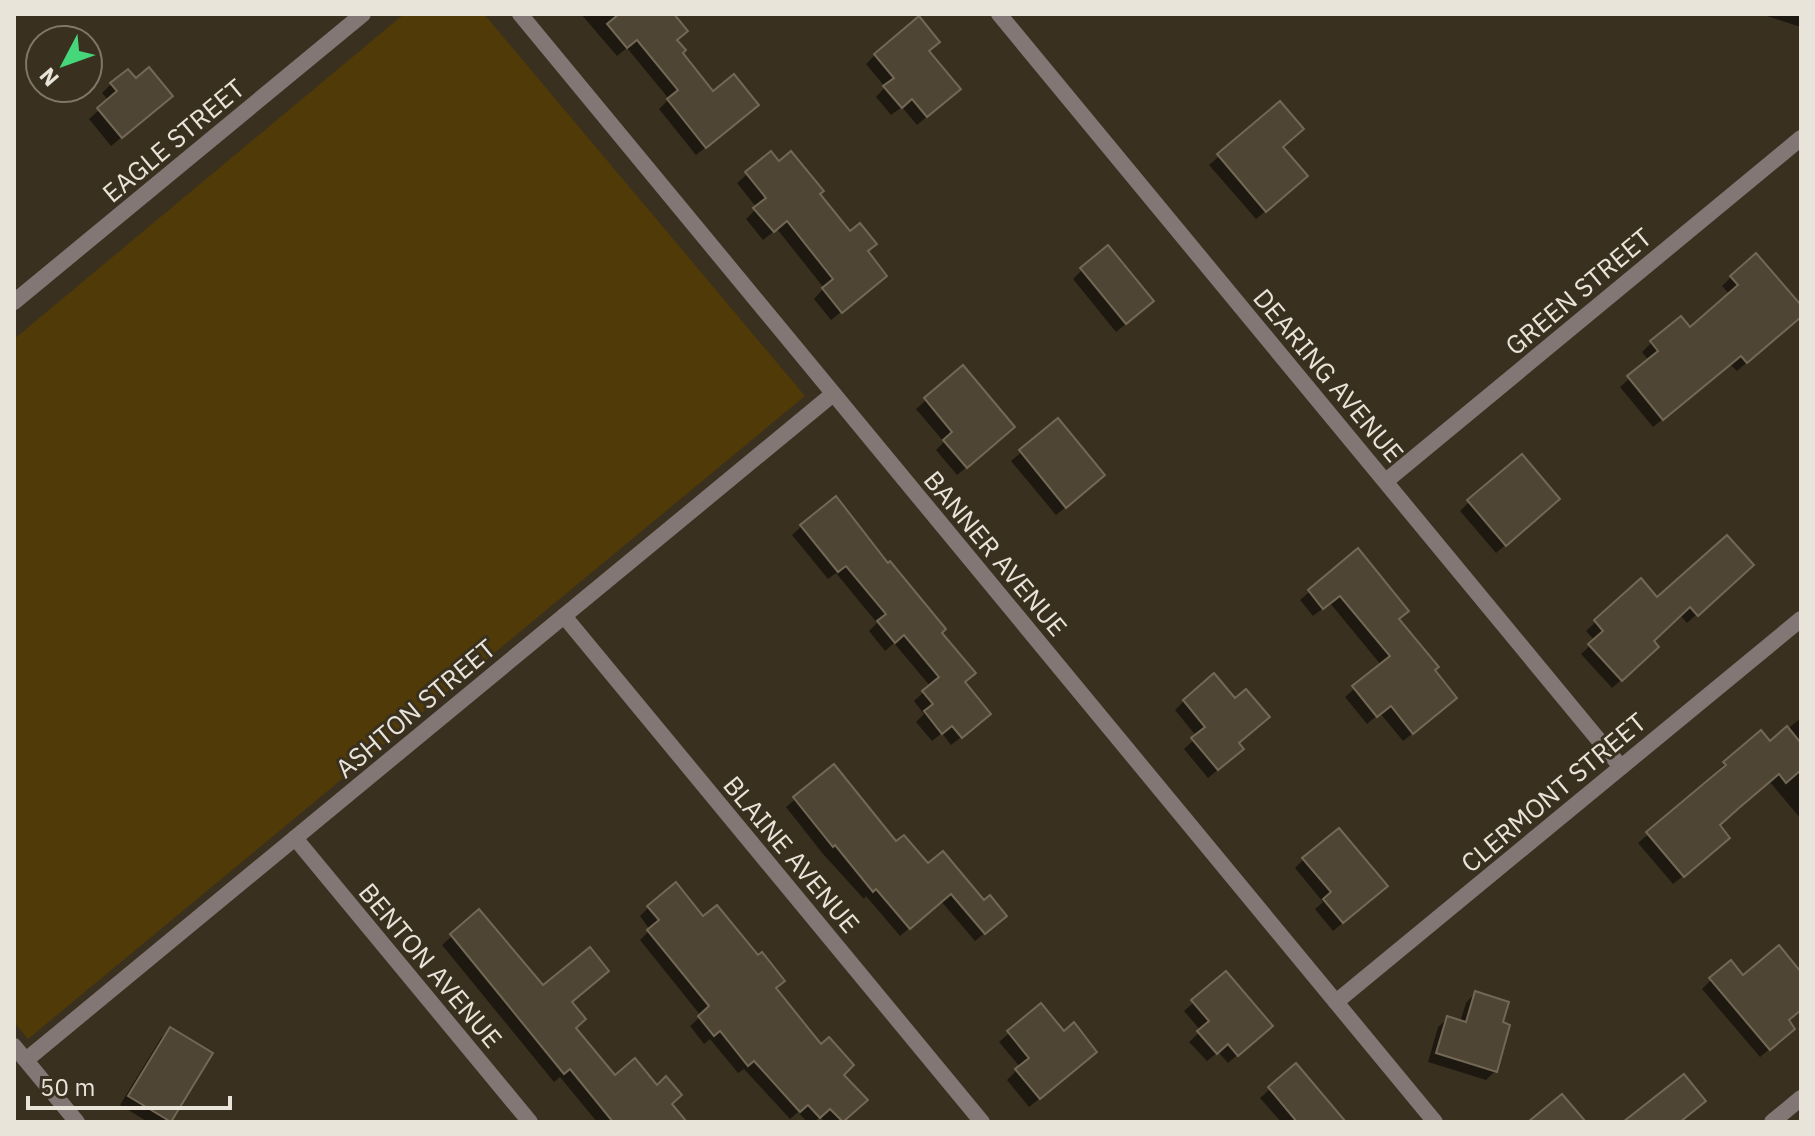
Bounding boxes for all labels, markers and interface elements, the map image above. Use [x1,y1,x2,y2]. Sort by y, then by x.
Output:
north arrow [24,24,104,104]
text: N [32,62,65,93]
street label: EAGLE STREET [95,71,251,209]
street label: GREEN STREET [1498,220,1658,362]
street label: DEARING AVENUE [1246,281,1412,469]
street label: BANNER AVENUE [917,463,1075,643]
street label: ASHTON STREET [328,631,502,785]
street label: CLERMONT STREET [1453,705,1653,879]
street label: BLAINE AVENUE [716,768,868,940]
street label: BENTON AVENUE [352,875,510,1055]
scale bar [28,1060,230,1110]
text: 50 m [40,1071,95,1103]

